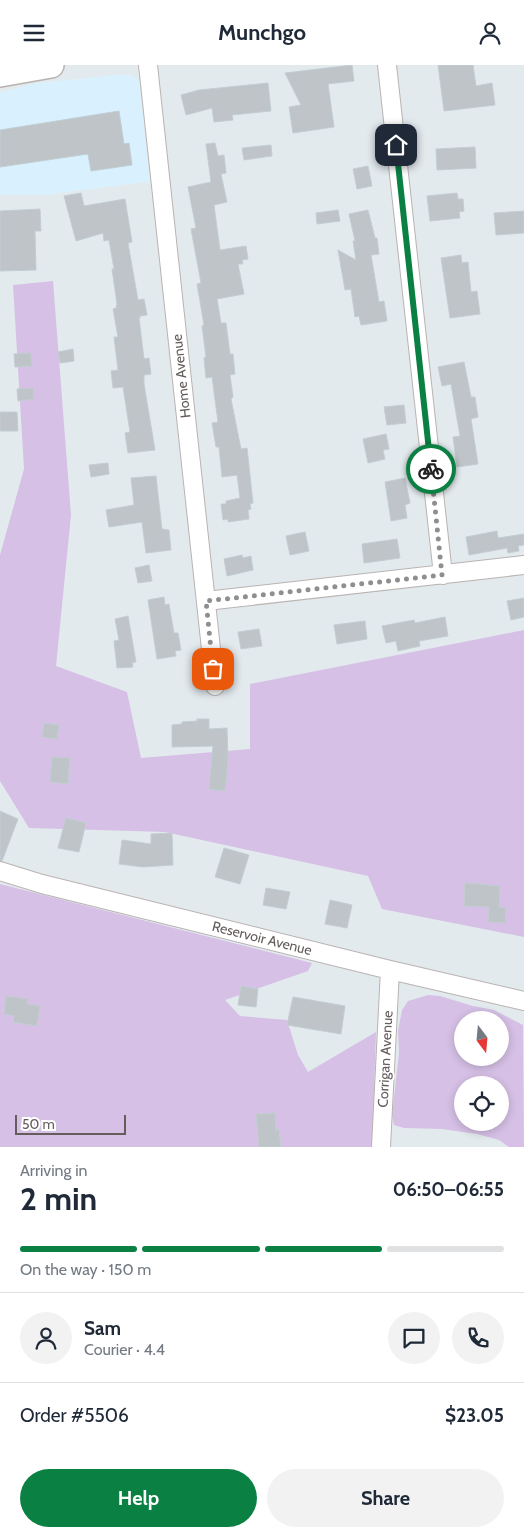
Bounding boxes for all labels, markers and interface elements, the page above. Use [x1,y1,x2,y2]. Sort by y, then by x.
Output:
icon: menu [20,19,48,47]
text: Munchgo [218,19,306,46]
icon: person [476,19,504,47]
pin [375,124,417,166]
icon: home [382,131,410,159]
street label: Home Avenue [168,333,194,419]
courier [406,444,456,494]
icon: bike [417,455,445,483]
pin [192,648,234,690]
icon: bag [199,655,227,683]
street label: Reservoir Avenue [210,917,314,959]
street label: Corrigan Avenue [373,1010,397,1108]
north arrow [454,1011,509,1066]
map controls [454,1011,509,1131]
button: locate [454,1076,509,1131]
scale bar [15,1112,126,1135]
text: 50 m [22,1115,55,1133]
text: Arriving in [20,1161,87,1180]
text: 06:50–06:55 [393,1178,504,1201]
text: 2 min [20,1179,97,1218]
text: On the way · 150 m [20,1260,151,1279]
button: person [20,1312,72,1364]
button: chat [388,1312,440,1364]
button: phone [452,1312,504,1364]
text: Sam [84,1317,121,1340]
text: Courier · 4.4 [84,1340,165,1359]
text: Order #5506 [20,1404,129,1427]
text: $23.05 [445,1404,504,1427]
button: Help [20,1469,257,1527]
button: Share [267,1469,504,1527]

